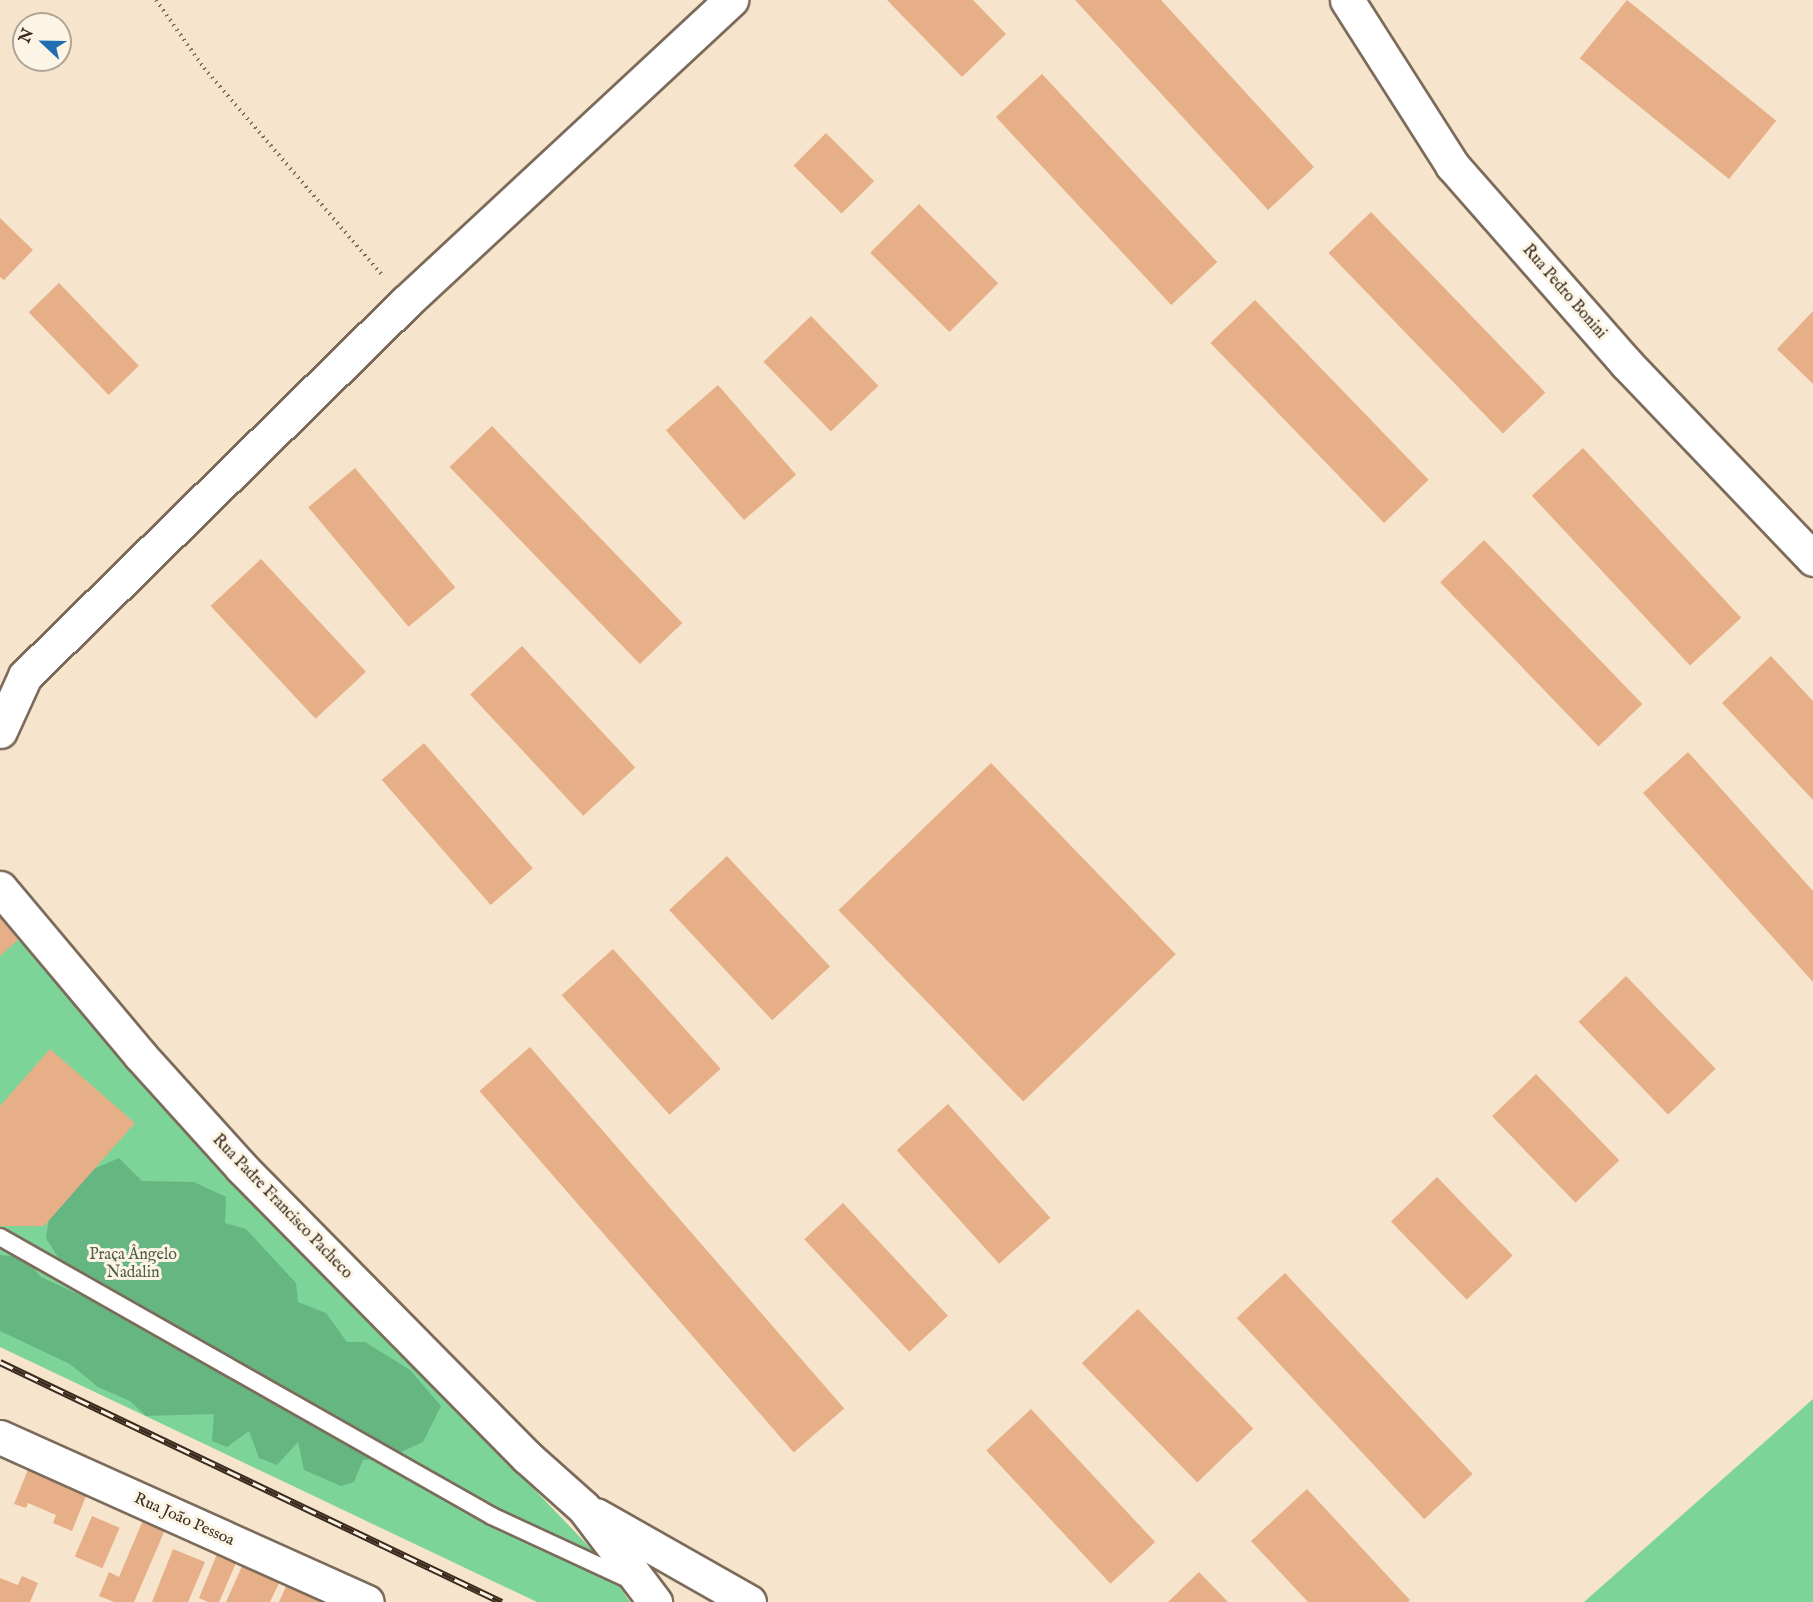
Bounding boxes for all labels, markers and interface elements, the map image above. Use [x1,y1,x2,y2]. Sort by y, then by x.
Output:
north arrow [12,12,72,72]
text: N [15,26,39,46]
street label: Rua Pedro Bonini [1518,241,1610,343]
street label: Rua Padre Francisco Pacheco [208,1131,356,1283]
park label: Praça Ângelo Nadalin [89,1245,177,1283]
street label: Rua João Pessoa [131,1489,237,1551]

